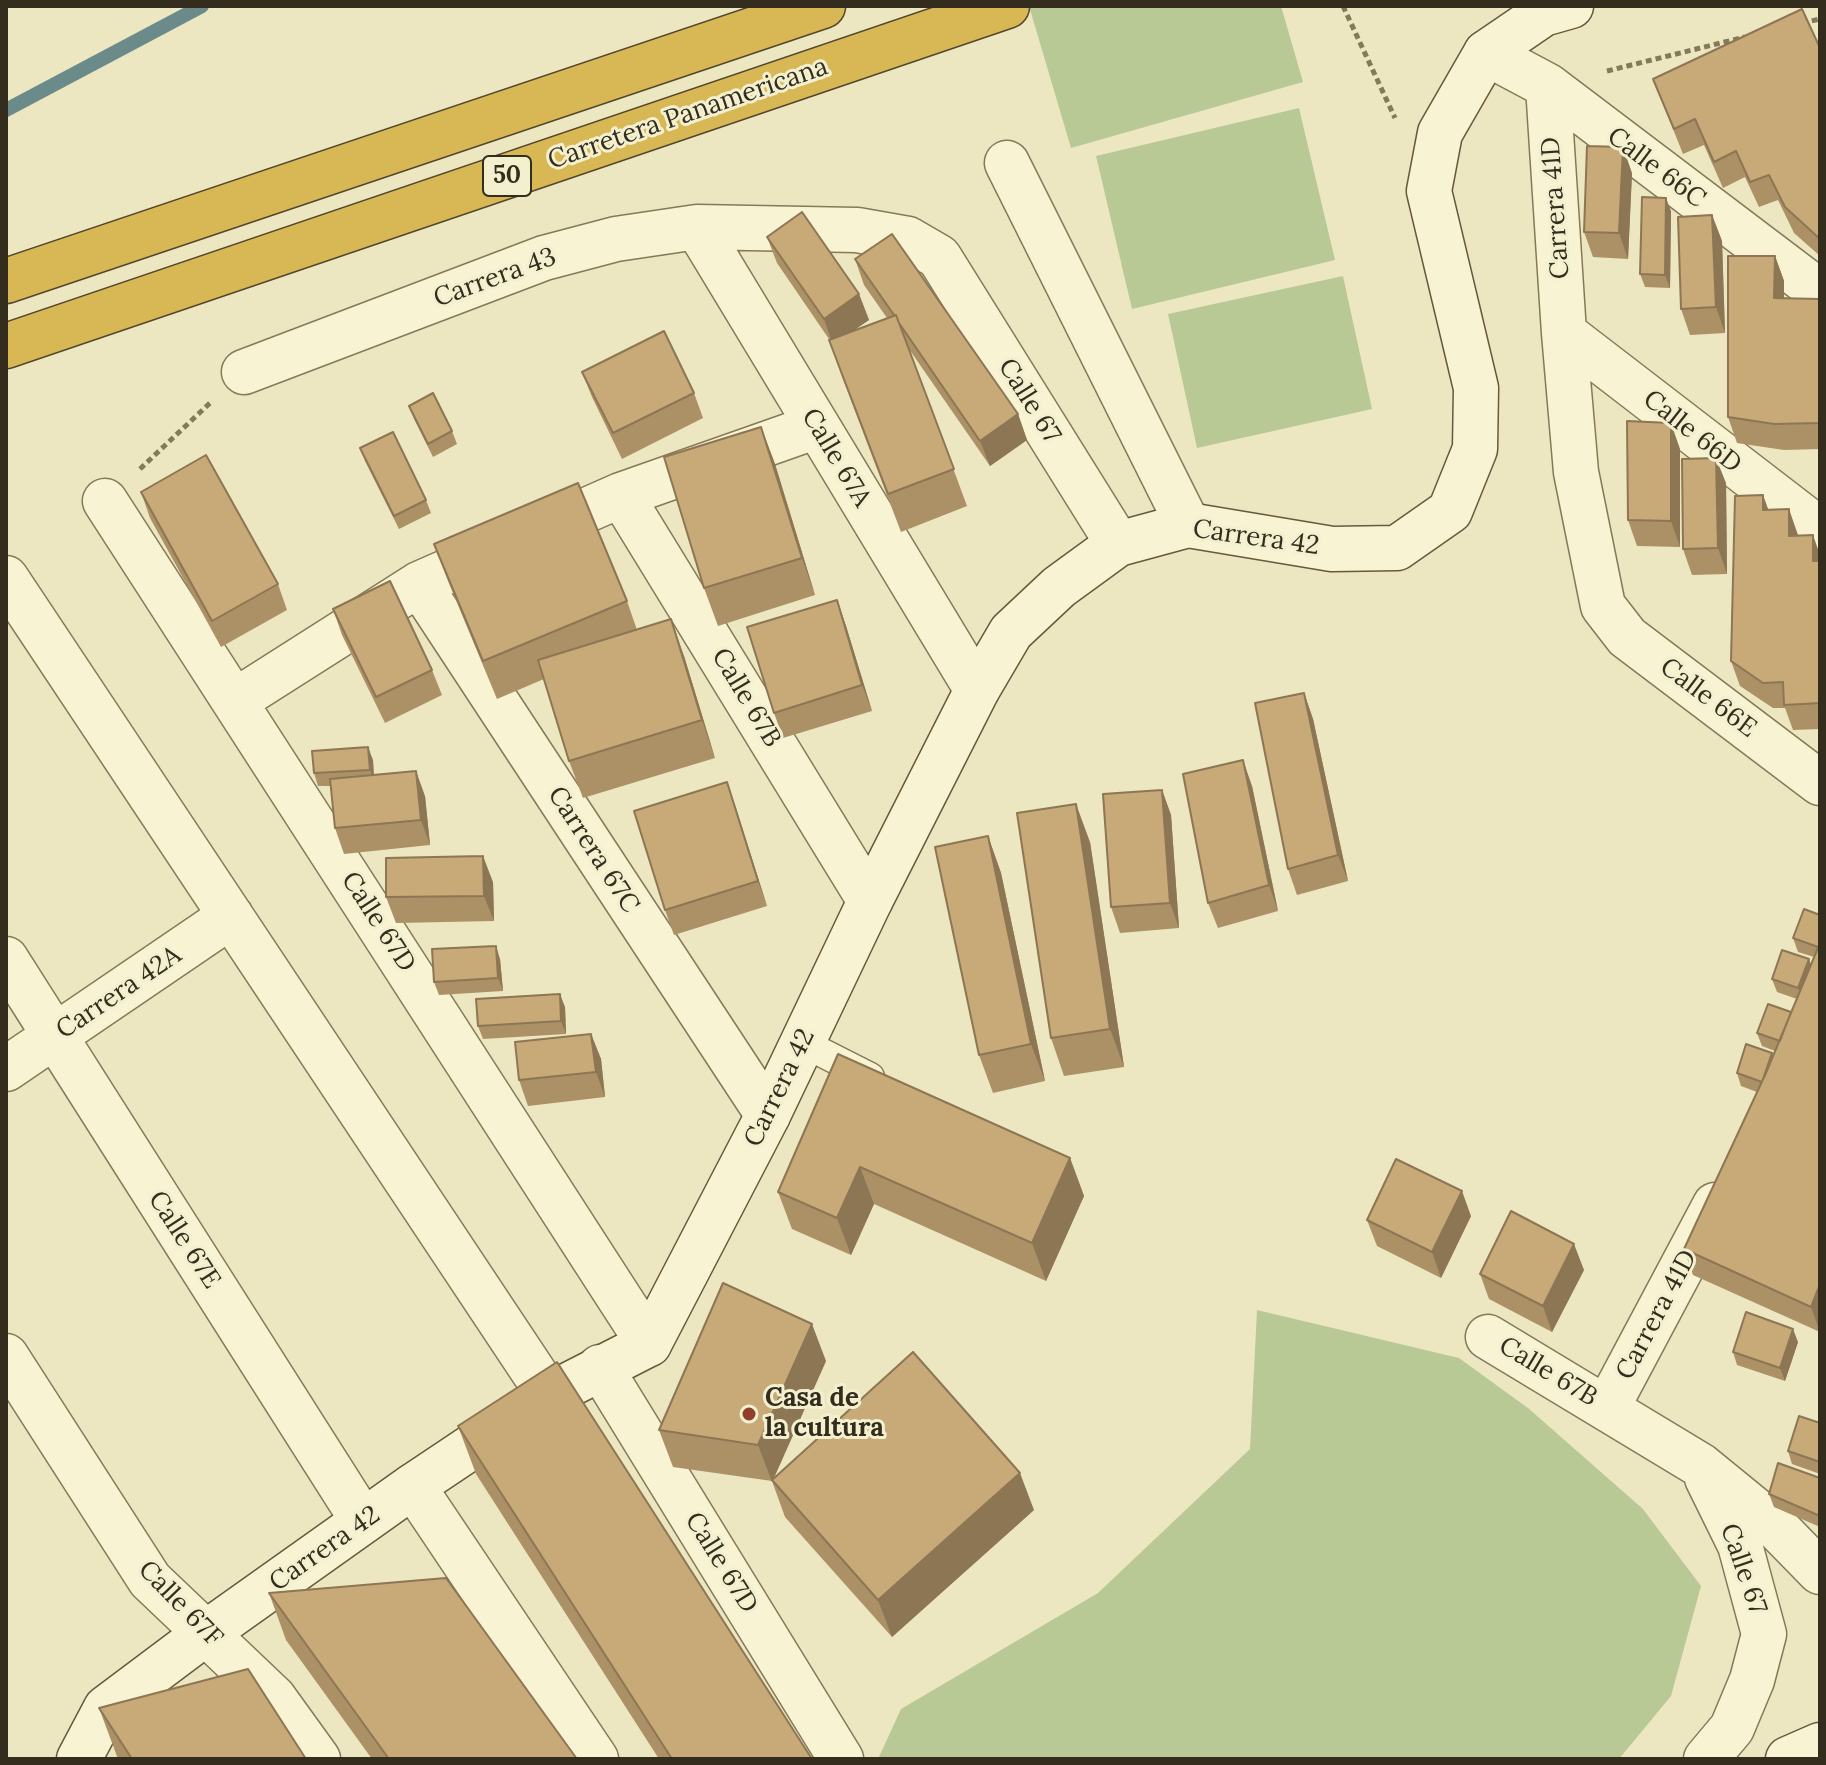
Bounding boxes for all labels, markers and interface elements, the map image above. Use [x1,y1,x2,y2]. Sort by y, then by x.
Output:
street label: Carretera Panamericana [544,51,832,177]
street label: Calle 66C [1601,121,1711,215]
street label: Carrera 41D [1535,136,1577,280]
road number: 50 [483,156,531,196]
street label: Carrera 43 [430,241,560,315]
street label: Calle 67 [991,353,1067,449]
street label: Calle 66D [1637,384,1747,480]
street label: Calle 67A [795,403,877,513]
street label: Carrera 42 [1191,514,1321,562]
street label: Calle 67B [704,643,788,753]
street label: Calle 66E [1654,652,1762,744]
street label: Carrera 67C [541,781,645,919]
street label: Calle 67D [334,866,422,978]
street label: Carrera 42A [51,940,187,1046]
street label: Carrera 42 [738,1024,822,1152]
street label: Calle 67E [141,1186,227,1294]
street label: Carrera 41D [1610,1245,1704,1385]
street label: Calle 67B [1493,1330,1603,1414]
place label: Casa de la cultura [765,1383,884,1444]
marker: Casa de la cultura [740,1405,758,1423]
street label: Carrera 42 [264,1500,386,1598]
street label: Calle 67D [678,1507,764,1619]
street label: Calle 67 [1713,1520,1773,1618]
street label: Calle 67F [131,1554,229,1654]

